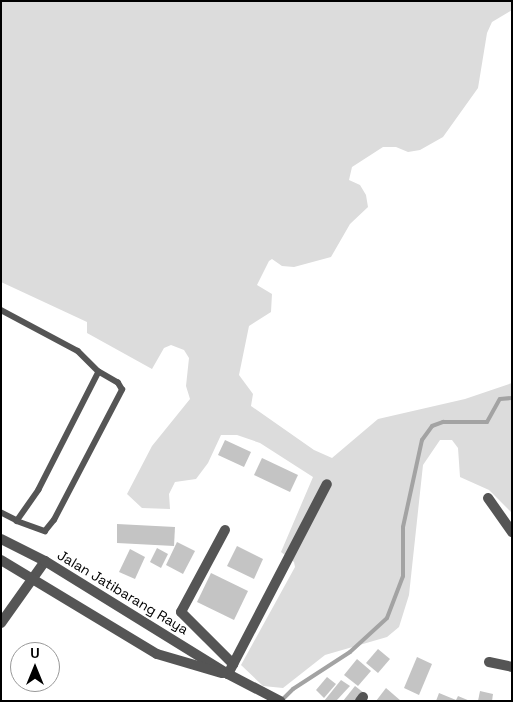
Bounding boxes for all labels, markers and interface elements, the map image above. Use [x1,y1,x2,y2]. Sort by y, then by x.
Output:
street label: Jalan Jatibarang Raya [54,546,192,638]
north arrow [10,642,60,692]
text: U [30,644,40,662]

